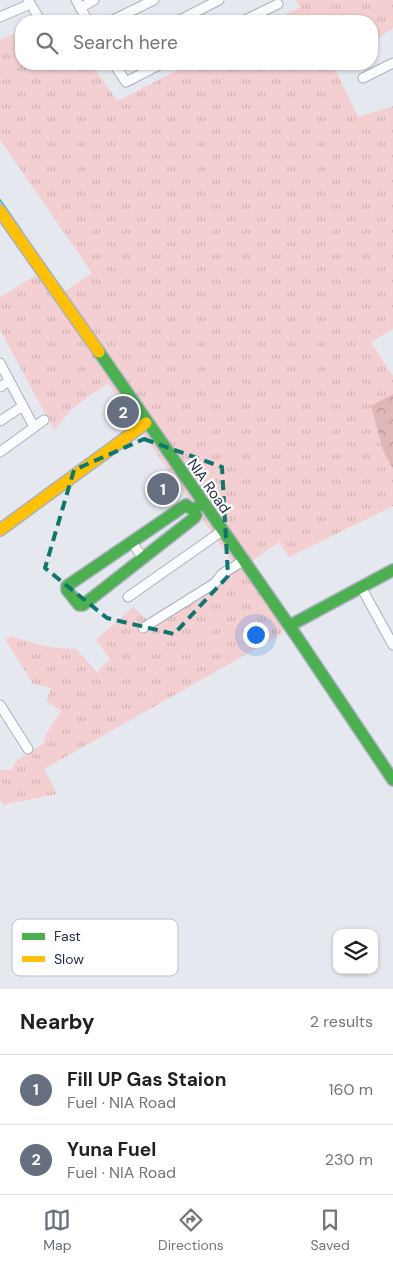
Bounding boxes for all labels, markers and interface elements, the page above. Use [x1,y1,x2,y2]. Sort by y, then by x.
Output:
search box [15,15,378,70]
icon: search [33,29,61,57]
text: Search here [73,30,178,55]
pin: 2 [107,393,139,431]
street label: NIA Road [183,455,235,517]
pin: 1 [147,470,179,508]
your location [243,622,269,648]
legend [12,919,178,976]
text: Fast [54,927,81,945]
map controls [333,929,378,974]
button: layers [333,929,378,974]
text: Slow [54,950,84,968]
text: Nearby [20,1008,94,1036]
text: 2 results [310,1011,373,1032]
text: Fill UP Gas Staion [67,1067,226,1092]
text: 1 [33,1079,39,1100]
text: 160 m [329,1079,373,1100]
text: Fuel · NIA Road [67,1092,176,1113]
text: Yuna Fuel [67,1137,156,1162]
text: 2 [31,1149,41,1170]
text: 230 m [325,1149,373,1170]
text: Fuel · NIA Road [67,1162,176,1183]
tab: Map [43,1206,71,1254]
tab: Directions [158,1206,224,1254]
tab: Saved [310,1206,350,1254]

